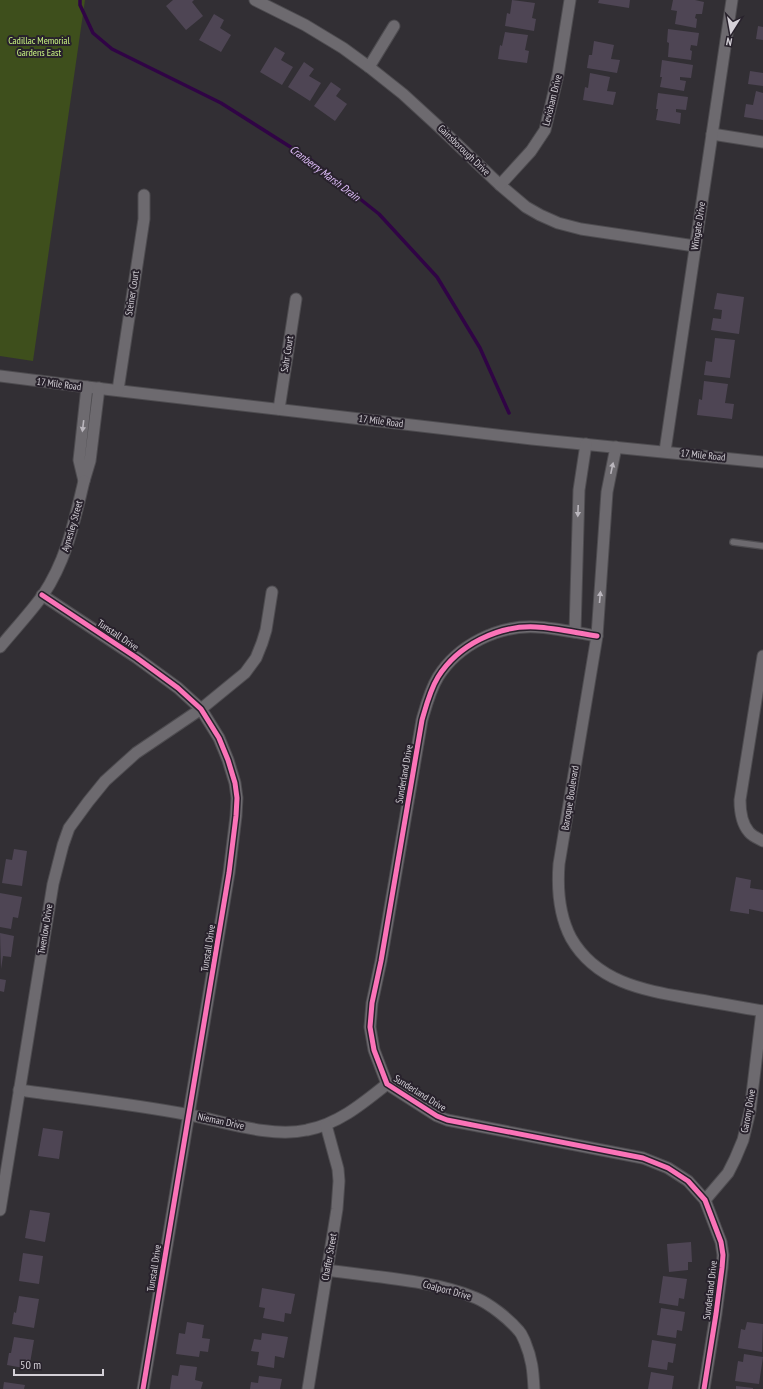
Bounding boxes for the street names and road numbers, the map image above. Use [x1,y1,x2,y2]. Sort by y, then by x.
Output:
street label: Levisham Drive [539,73,565,127]
street label: Gainsborough Drive [435,122,493,178]
street label: Wingate Drive [688,201,708,251]
street label: Steiner Court [122,269,142,316]
street label: Sahr Court [278,335,296,373]
street label: 17 Mile Road [36,375,82,393]
street label: 17 Mile Road [358,412,404,430]
street label: 17 Mile Road [680,446,726,464]
street label: Aynesley Street [58,499,86,553]
street label: Tunstall Drive [95,616,141,654]
street label: Sunderland Drive [392,744,416,804]
street label: Baroque Boulevard [558,765,582,831]
street label: Twenlow Drive [35,903,55,955]
street label: Tunstall Drive [198,924,218,972]
street label: Sunderland Drive [391,1072,449,1114]
street label: Garony Drive [738,1088,758,1134]
street label: Nieman Drive [197,1110,245,1132]
street label: Chaffer Street [318,1232,340,1282]
street label: Tunstall Drive [144,1244,164,1292]
street label: Sunderland Drive [700,1260,720,1320]
street label: Coalport Drive [421,1277,473,1303]

